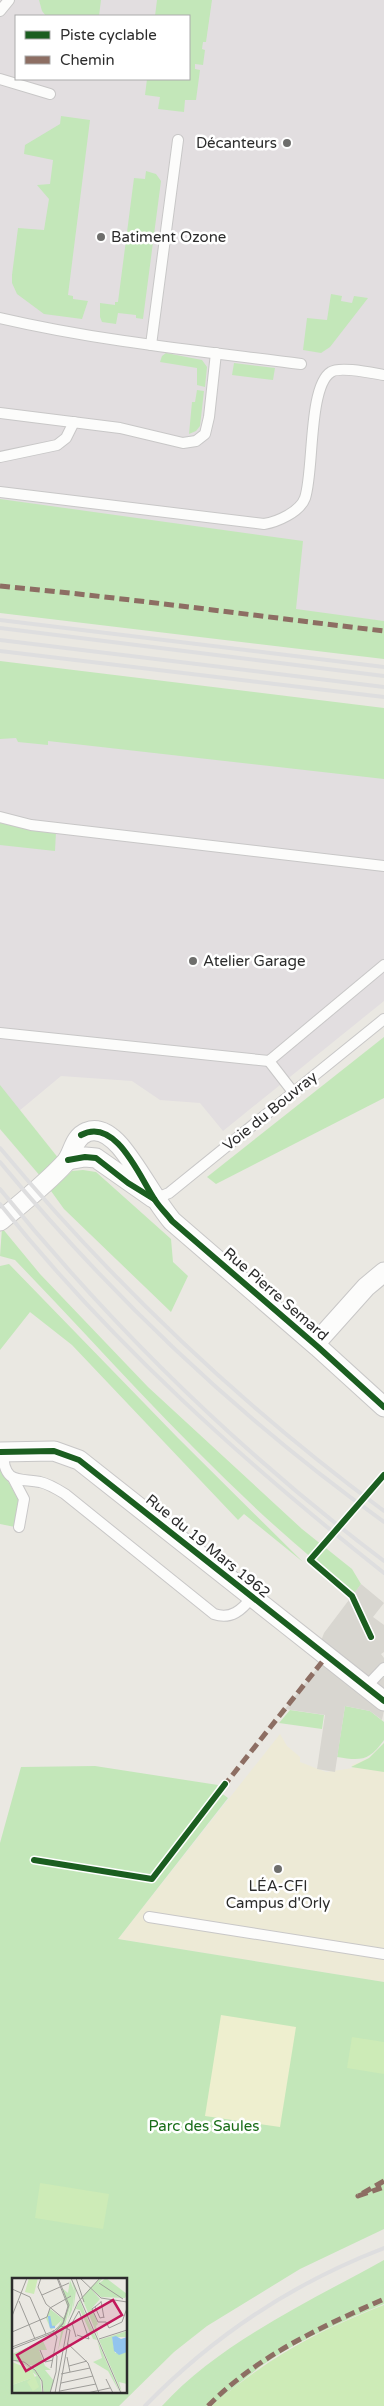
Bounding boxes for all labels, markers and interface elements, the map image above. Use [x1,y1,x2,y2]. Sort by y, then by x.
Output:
legend [15,15,190,80]
text: Piste cyclable [60,26,157,44]
text: Chemin [60,51,115,69]
place label: Décanteurs [196,134,277,152]
marker: Décanteurs [281,137,293,149]
place label: Batiment Ozone [111,228,226,246]
marker: Batiment Ozone [95,231,107,243]
place label: Atelier Garage [203,952,305,970]
marker: Atelier Garage [187,955,199,967]
street label: Voie du Bouvray [219,1068,321,1154]
street label: Rue Pierre Semard [220,1244,332,1344]
street label: Rue du 19 Mars 1962 [142,1490,274,1602]
marker: LÉA-CFI Campus d'Orly [272,1863,284,1875]
place label: LÉA-CFI Campus d'Orly [226,1877,330,1912]
park label: Parc des Saules [149,2117,259,2135]
inset map [12,2278,128,2394]

